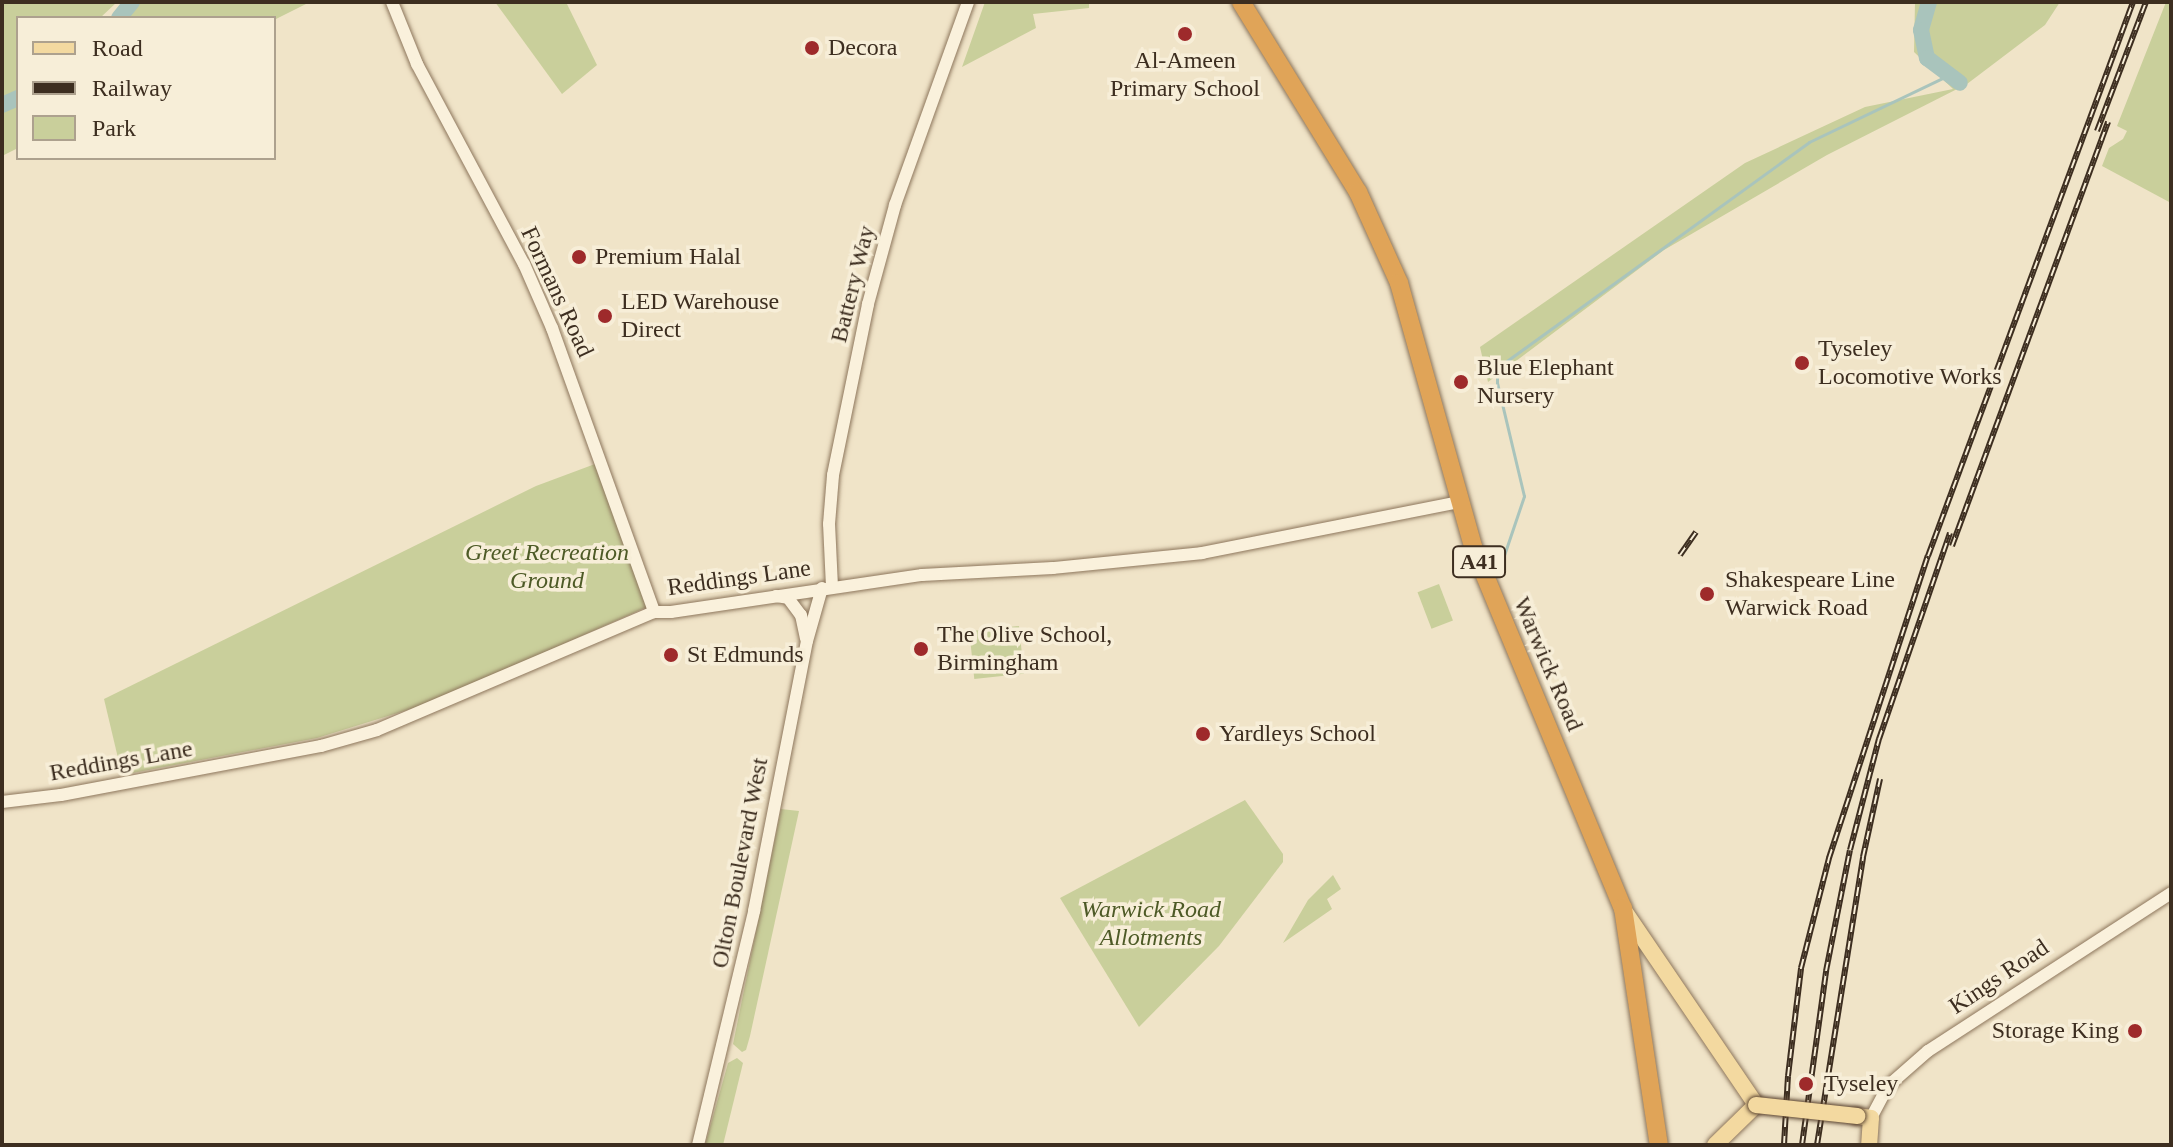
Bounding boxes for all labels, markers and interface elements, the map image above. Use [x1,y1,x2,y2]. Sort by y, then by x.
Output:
legend [16,16,276,160]
marker: Al-Ameen Primary School [1176,25,1194,43]
place label: Decora [828,34,897,62]
text: Road [92,35,143,61]
marker: Decora [803,39,821,57]
place label: Al-Ameen Primary School [1110,47,1260,103]
text: Railway [92,75,172,101]
text: Park [92,115,136,141]
street label: Formans Road [514,222,600,362]
street label: Battery Way [825,222,881,346]
place label: Premium Halal [595,243,741,271]
marker: Premium Halal [570,248,588,266]
place label: LED Warehouse Direct [621,288,780,344]
marker: LED Warehouse Direct [596,307,614,325]
place label: Tyseley Locomotive Works [1818,335,2002,391]
place label: Blue Elephant Nursery [1477,354,1614,410]
marker: Tyseley Locomotive Works [1793,354,1811,372]
marker: Blue Elephant Nursery [1452,373,1470,391]
park label: Greet Recreation Ground [465,539,629,595]
road number: A41 [1451,544,1507,580]
street label: Reddings Lane [665,554,813,602]
place label: Shakespeare Line Warwick Road [1725,566,1895,622]
marker: Shakespeare Line Warwick Road [1696,583,1718,605]
street label: Warwick Road [1507,593,1589,735]
place label: The Olive School, Birmingham [937,621,1112,677]
marker: The Olive School, Birmingham [912,640,930,658]
place label: St Edmunds [687,641,804,669]
marker: St Edmunds [662,646,680,664]
place label: Yardleys School [1219,720,1376,748]
marker: Yardleys School [1194,725,1212,743]
street label: Reddings Lane [47,734,195,788]
street label: Olton Boulevard West [705,755,775,971]
park label: Warwick Road Allotments [1081,896,1221,952]
street label: Kings Road [1944,933,2054,1021]
place label: Storage King [1992,1017,2119,1045]
marker: Storage King [2126,1022,2144,1040]
place label: Tyseley [1824,1070,1898,1098]
marker: Tyseley [1795,1073,1817,1095]

